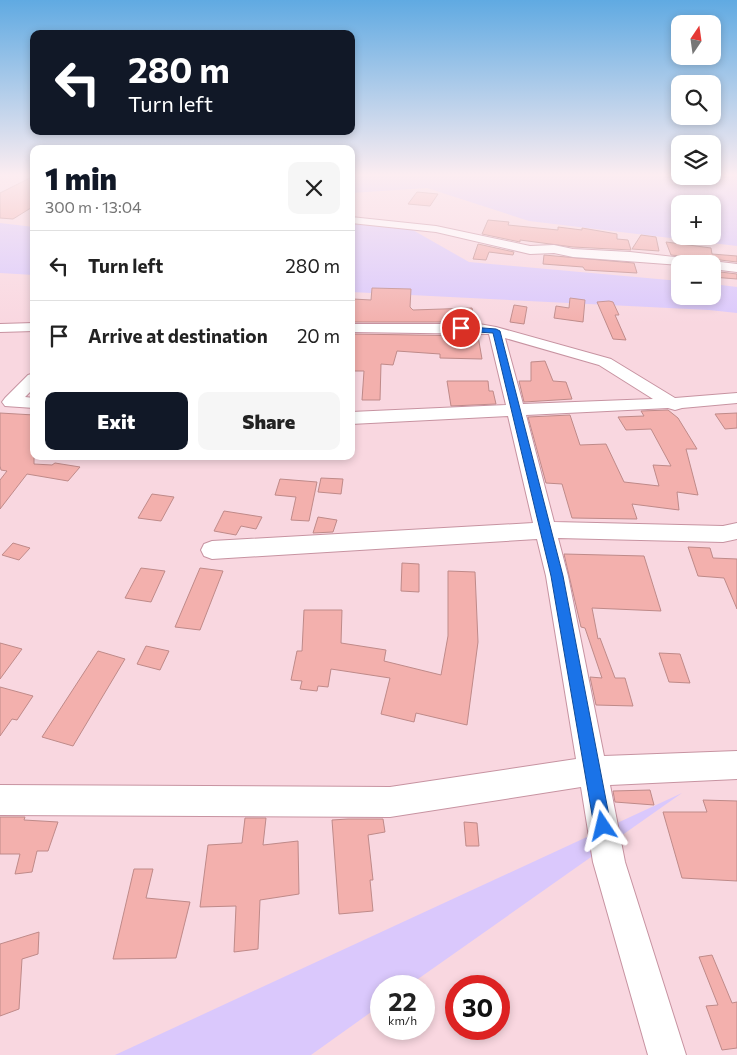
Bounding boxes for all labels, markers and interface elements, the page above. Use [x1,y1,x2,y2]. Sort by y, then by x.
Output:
north arrow [671,15,721,65]
map controls [671,15,721,305]
text: 280 m [128,47,230,90]
icon: left [45,50,110,115]
button: search [671,75,721,125]
text: Turn left [128,90,213,117]
button: layers [671,135,721,185]
text: 1 min [45,159,117,196]
button: close [288,162,340,214]
button: + [671,195,721,245]
text: 300 m · 13:04 [45,197,142,216]
icon: left [45,252,73,280]
text: Turn left [88,254,163,277]
text: 280 m [285,254,340,277]
button: − [671,255,721,305]
pin [440,307,482,349]
icon: arrive [447,314,475,342]
icon: arrive [45,322,73,350]
text: Arrive at destination [88,324,268,347]
text: 20 m [297,324,340,347]
button: Exit [45,392,188,450]
button: Share [198,392,340,450]
position arrow [576,799,628,851]
speed limit sign: 30 [445,975,510,1040]
text: 22 [388,986,417,1016]
text: km/h [388,1013,417,1027]

